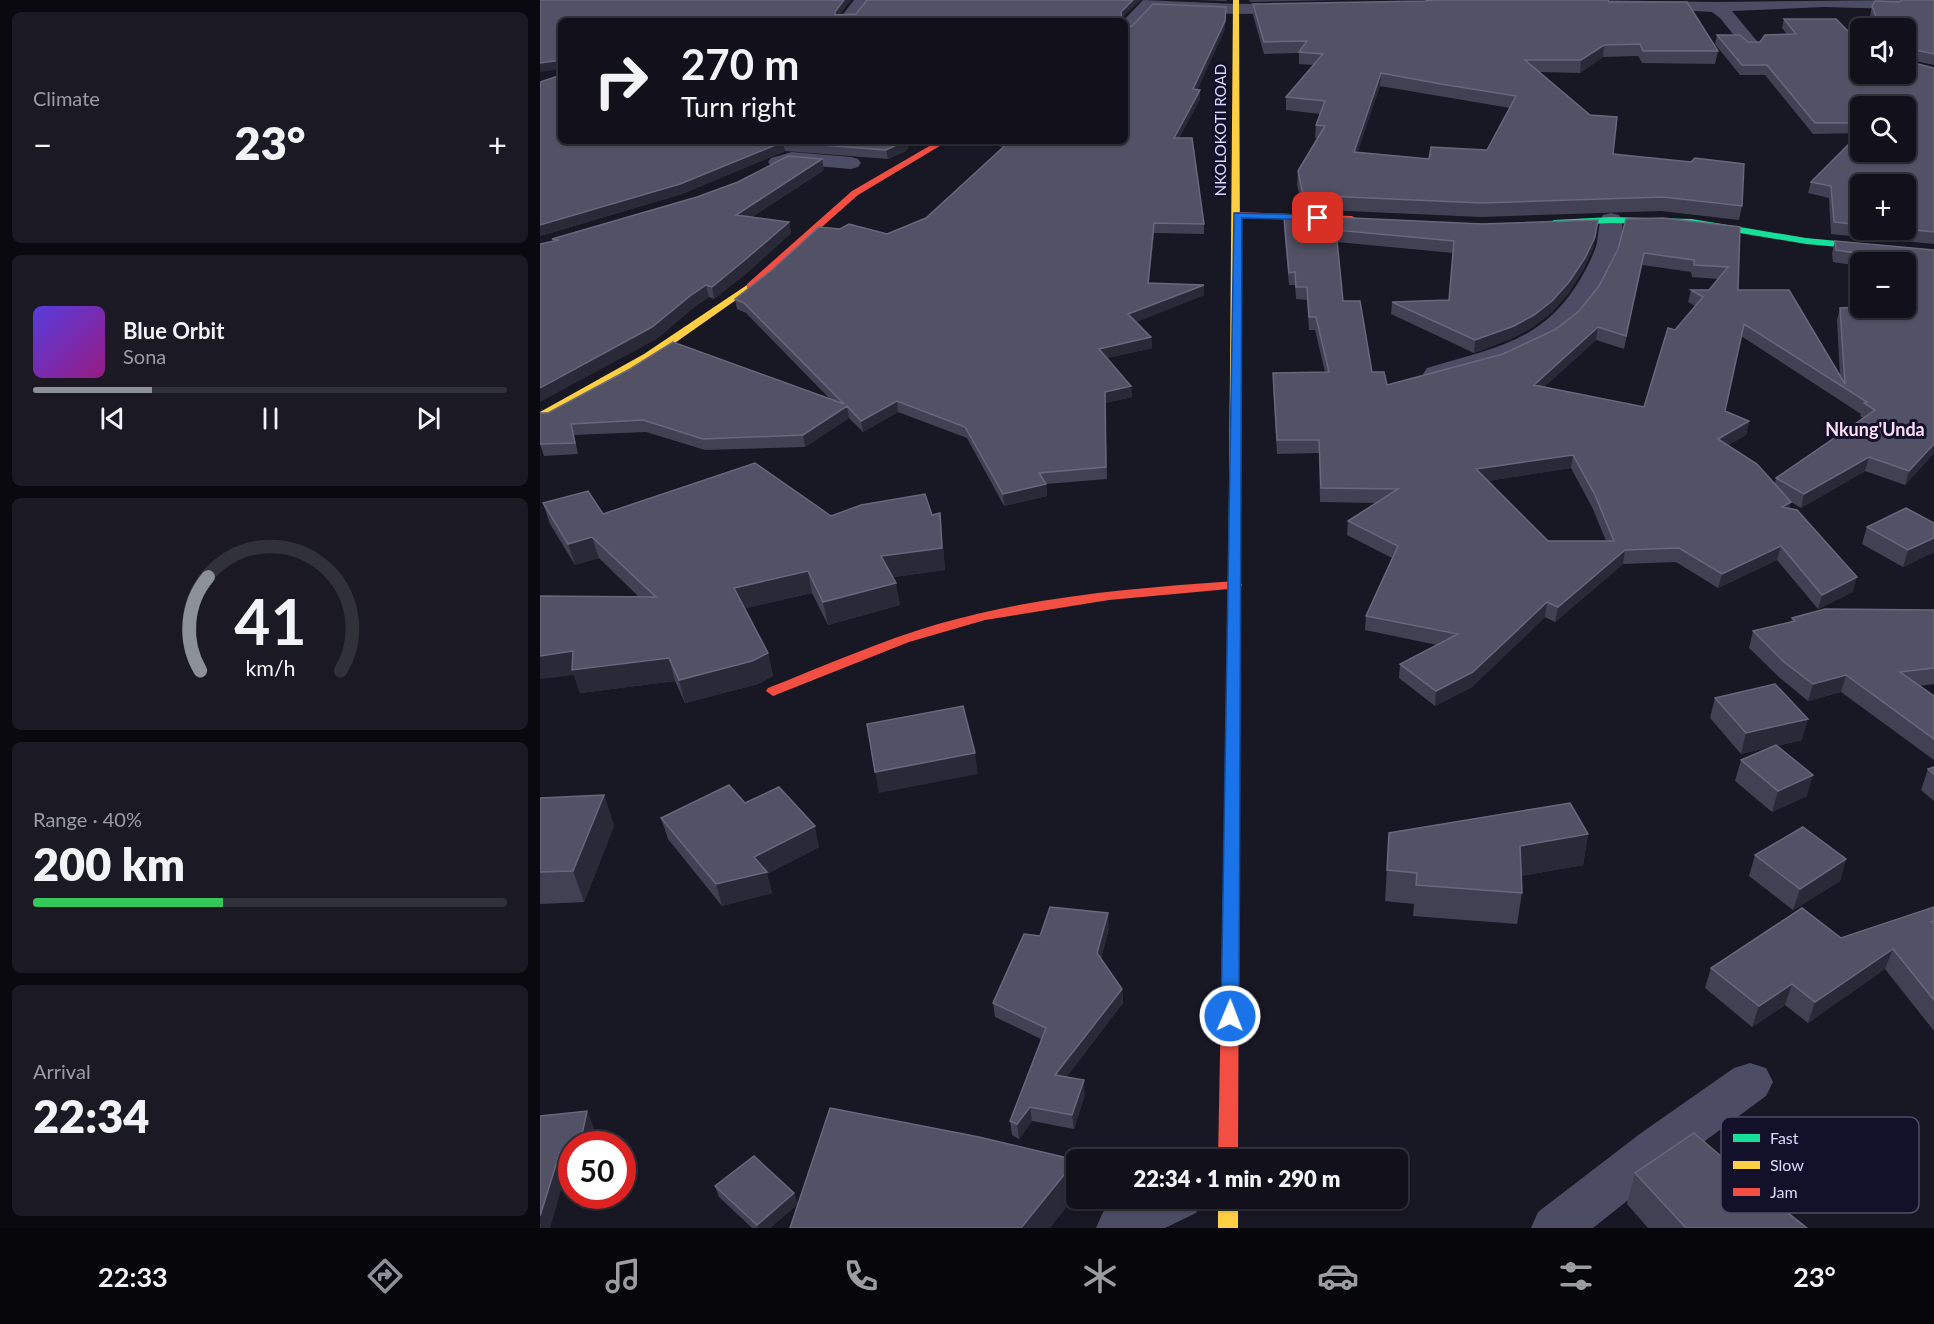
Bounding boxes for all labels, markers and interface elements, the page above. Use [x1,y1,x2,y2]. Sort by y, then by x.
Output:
map controls [1850,18,1916,318]
button: sound [1850,18,1916,84]
text: 270 m [681,39,799,89]
icon: right [582,42,660,120]
street label: NKOLOKOTI ROAD [1211,64,1229,196]
text: Climate [33,86,100,110]
text: Turn right [681,90,796,123]
button: search [1850,96,1916,162]
text: 23° [235,116,305,170]
text: − [33,124,52,164]
text: + [488,124,507,164]
button: + [1850,174,1916,240]
pin [1292,192,1343,243]
icon: arrive [1301,201,1334,234]
button: − [1850,252,1916,318]
text: Blue Orbit [123,317,224,344]
text: Sona [123,344,166,368]
icon: previous [96,402,129,435]
icon: pause [254,402,287,435]
icon: next [412,402,445,435]
district label: Nkung'Unda [1825,418,1925,440]
text: 41 [234,583,306,658]
text: km/h [245,655,295,681]
text: Range · 40% [33,807,142,831]
text: 200 km [33,837,185,891]
position arrow [1198,984,1262,1048]
text: Arrival [33,1059,91,1083]
text: 22:34 [33,1089,149,1143]
legend [1721,1117,1919,1213]
text: Fast [1770,1128,1799,1147]
speed limit sign: 50 [558,1131,636,1209]
text: Slow [1770,1155,1804,1174]
text: 22:34 · 1 min · 290 m [1134,1165,1340,1192]
text: Jam [1770,1182,1798,1201]
icon: directions [364,1255,406,1297]
icon: music [602,1255,644,1297]
icon: phone [840,1255,882,1297]
icon: climate [1079,1255,1121,1297]
icon: car [1317,1255,1359,1297]
icon: filters [1555,1255,1597,1297]
text: 22:33 [98,1260,168,1293]
text: 23° [1793,1260,1836,1293]

